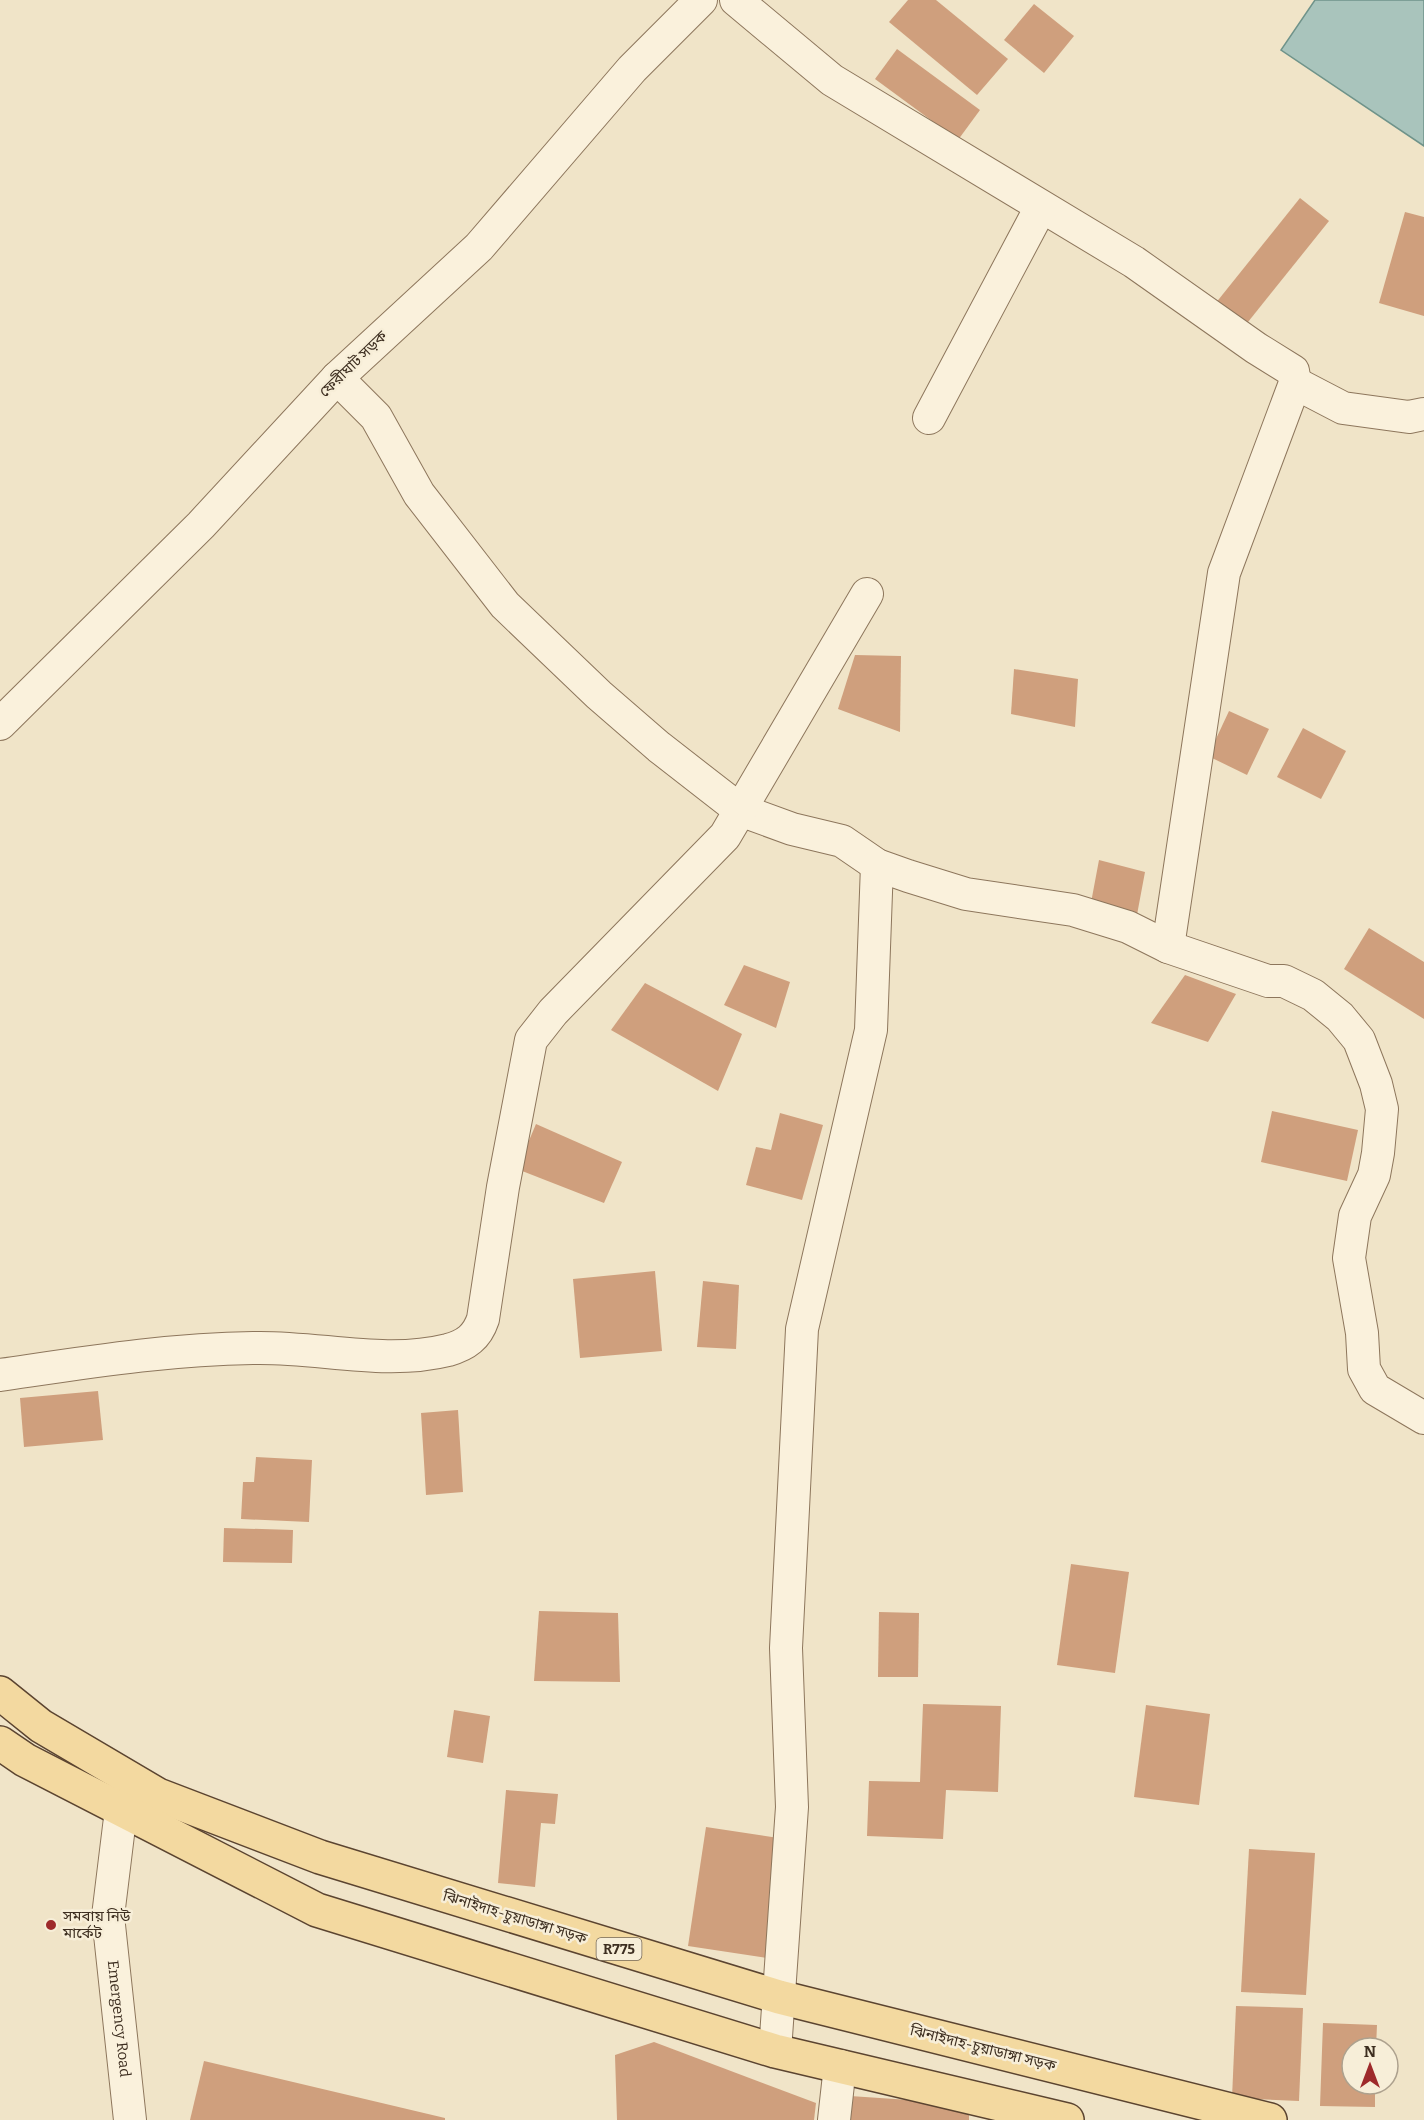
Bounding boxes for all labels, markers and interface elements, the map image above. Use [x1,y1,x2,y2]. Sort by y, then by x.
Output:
street label: ফেরীঘাট সড়ক [315,327,391,401]
street label: ঝিনাইদাহ-চুয়াডাঙ্গা সড়ক [440,1886,590,1948]
place label: সমবায় নিউ মার্কেট [62,1907,131,1942]
marker: সমবায় নিউ মার্কেট [44,1918,58,1932]
road number: R775 [596,1938,642,1960]
street label: Emergency Road [104,1959,134,2078]
street label: ঝিনাইদাহ-চুয়াডাঙ্গা সড়ক [907,2021,1059,2076]
north arrow [1340,2036,1400,2096]
text: N [1364,2042,1376,2061]

